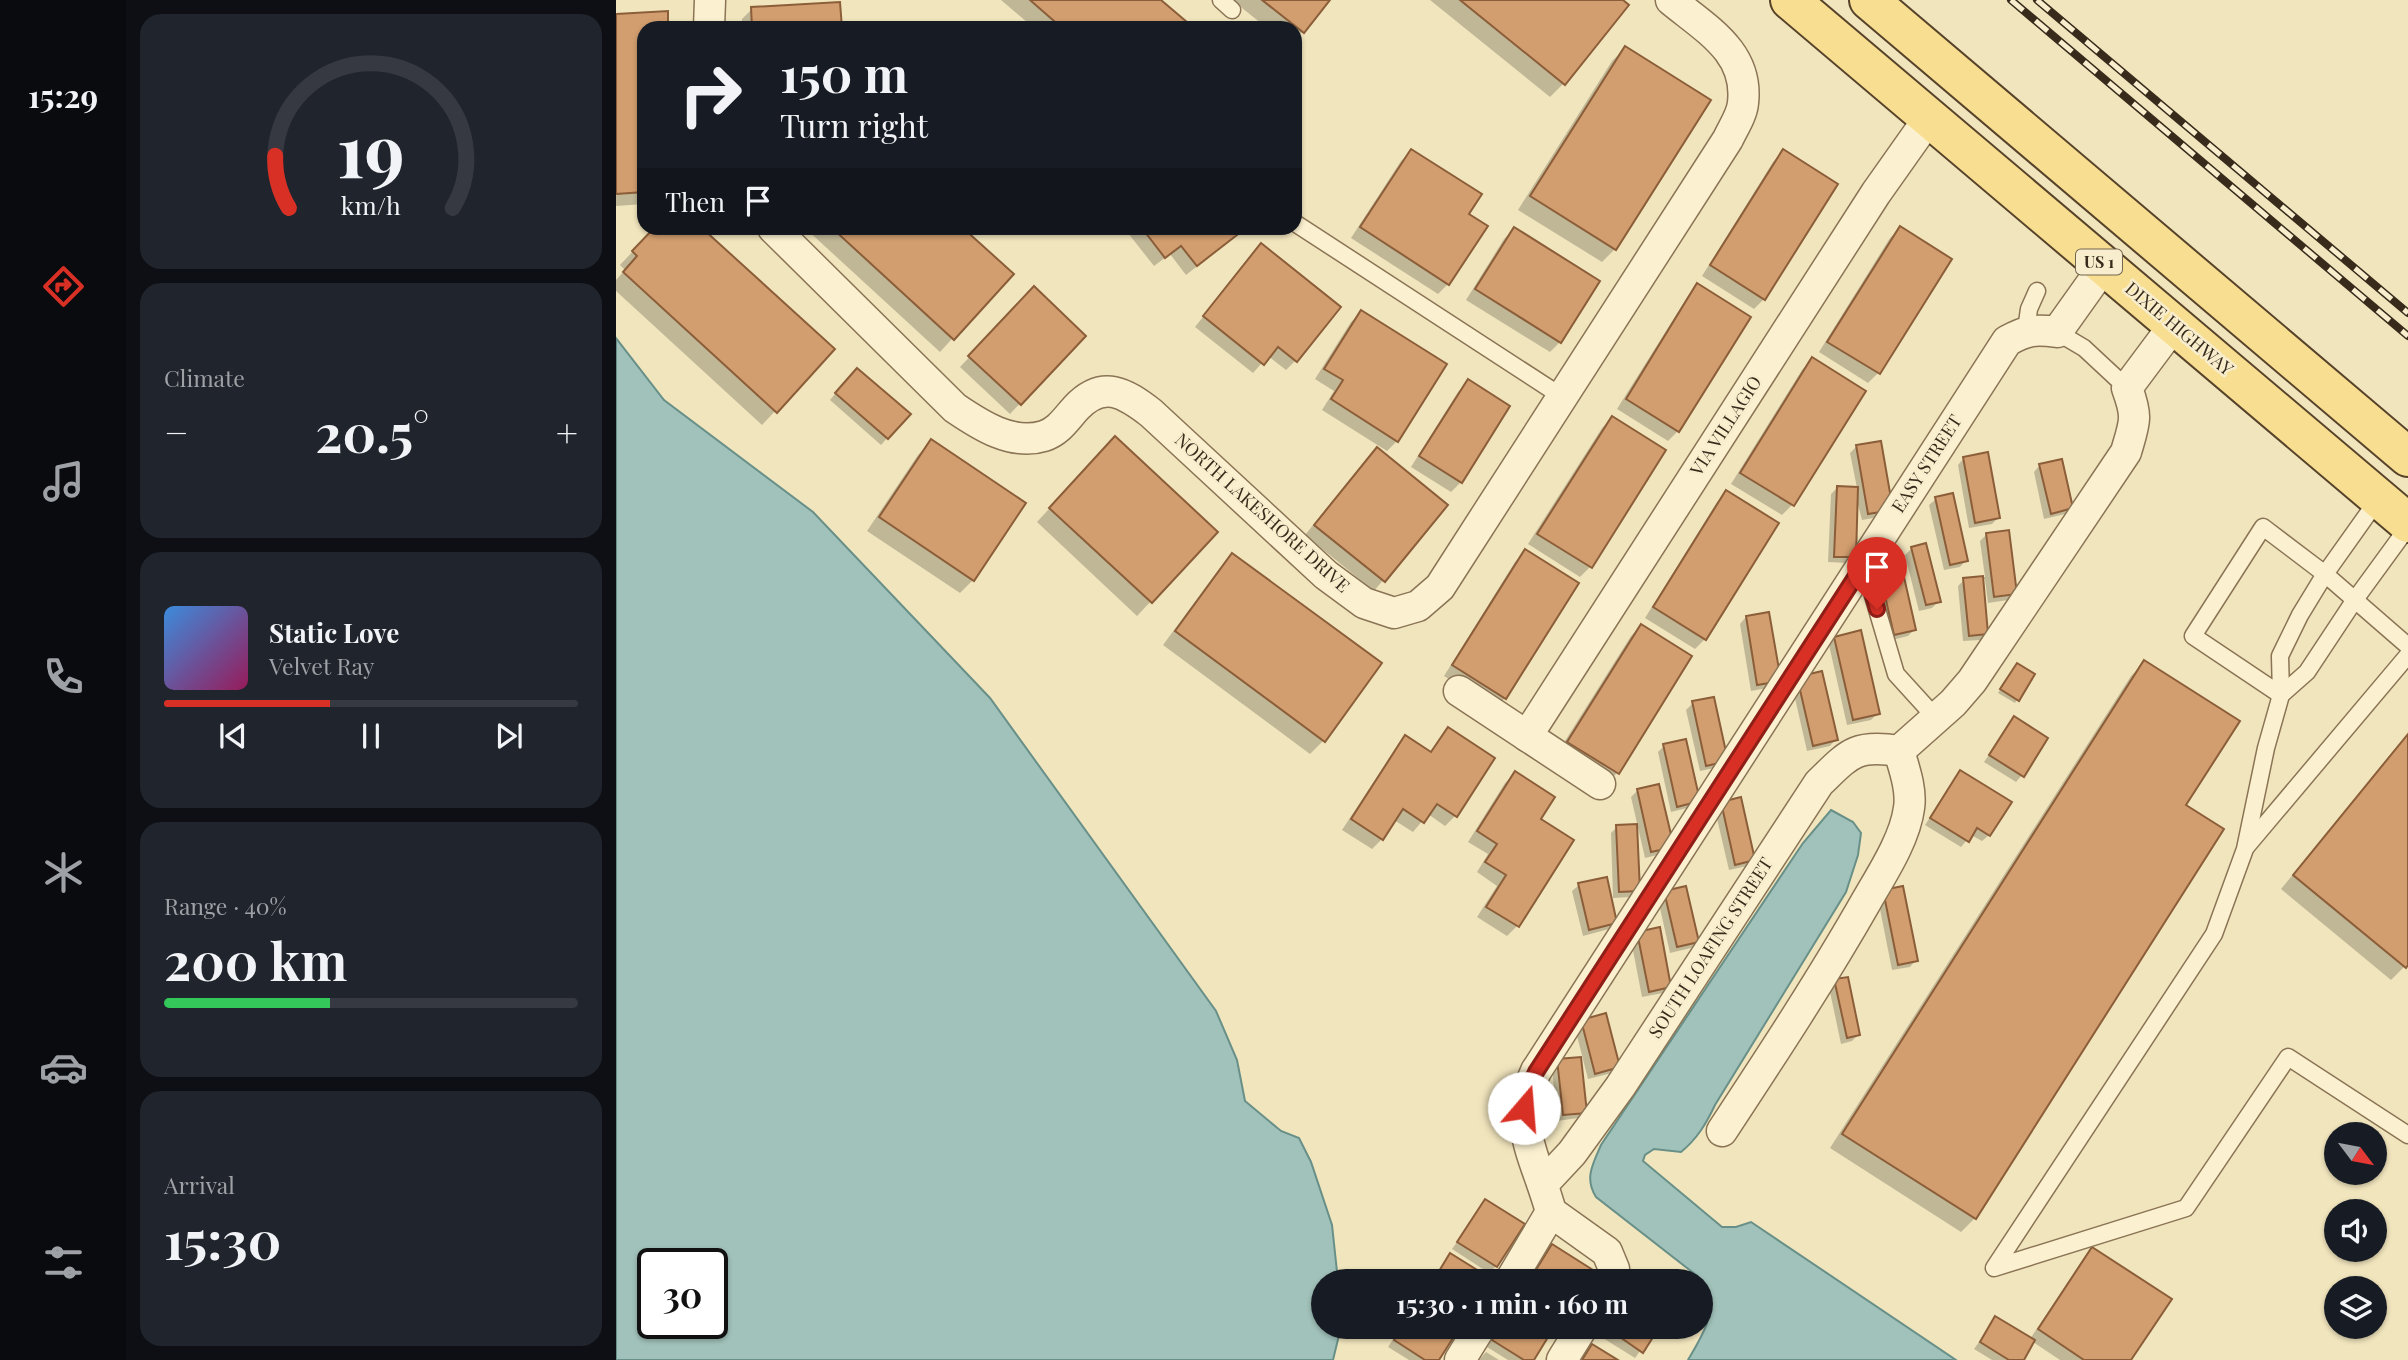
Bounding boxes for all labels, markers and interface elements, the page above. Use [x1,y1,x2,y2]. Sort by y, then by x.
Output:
text: 150 m [780,40,908,105]
icon: right [665,49,756,140]
text: 15:29 [28,73,98,116]
text: 19 [337,99,405,196]
text: Turn right [780,103,928,146]
icon: arrive [739,182,777,220]
text: Then [665,184,725,219]
text: km/h [341,187,401,220]
road number: US 1 [2076,250,2122,274]
icon: directions [39,262,88,311]
street label: DIXIE HIGHWAY [2121,276,2239,381]
text: Climate [164,362,245,393]
street label: VIA VILLAGIO [1683,371,1766,481]
text: 20.5° [315,397,429,466]
text: − [164,406,189,457]
text: + [556,406,578,457]
street label: EASY STREET [1886,410,1967,517]
street label: NORTH LAKESHORE DRIVE [1170,427,1355,597]
icon: music [39,457,88,506]
pin [1847,537,1907,609]
icon: arrive [1858,548,1896,586]
text: Static Love [269,615,399,650]
text: Velvet Ray [269,650,374,681]
icon: phone [39,652,88,701]
icon: previous [214,717,252,755]
icon: pause [352,717,390,755]
icon: next [490,717,528,755]
icon: climate [39,848,88,897]
street label: SOUTH LOAFING STREET [1643,852,1778,1042]
text: Range · 40% [164,890,287,921]
text: 200 km [164,925,347,994]
icon: car [39,1043,88,1092]
position arrow [1487,1071,1561,1145]
north arrow [2324,1122,2387,1185]
map controls [2324,1122,2387,1339]
text: Arrival [164,1169,235,1200]
button: sound [2324,1199,2387,1262]
text: 15:30 [164,1204,281,1273]
icon: filters [39,1238,88,1287]
speed limit sign: 30 [637,1248,728,1339]
button: layers [2324,1276,2387,1339]
text: 15:30 · 1 min · 160 m [1396,1286,1628,1321]

